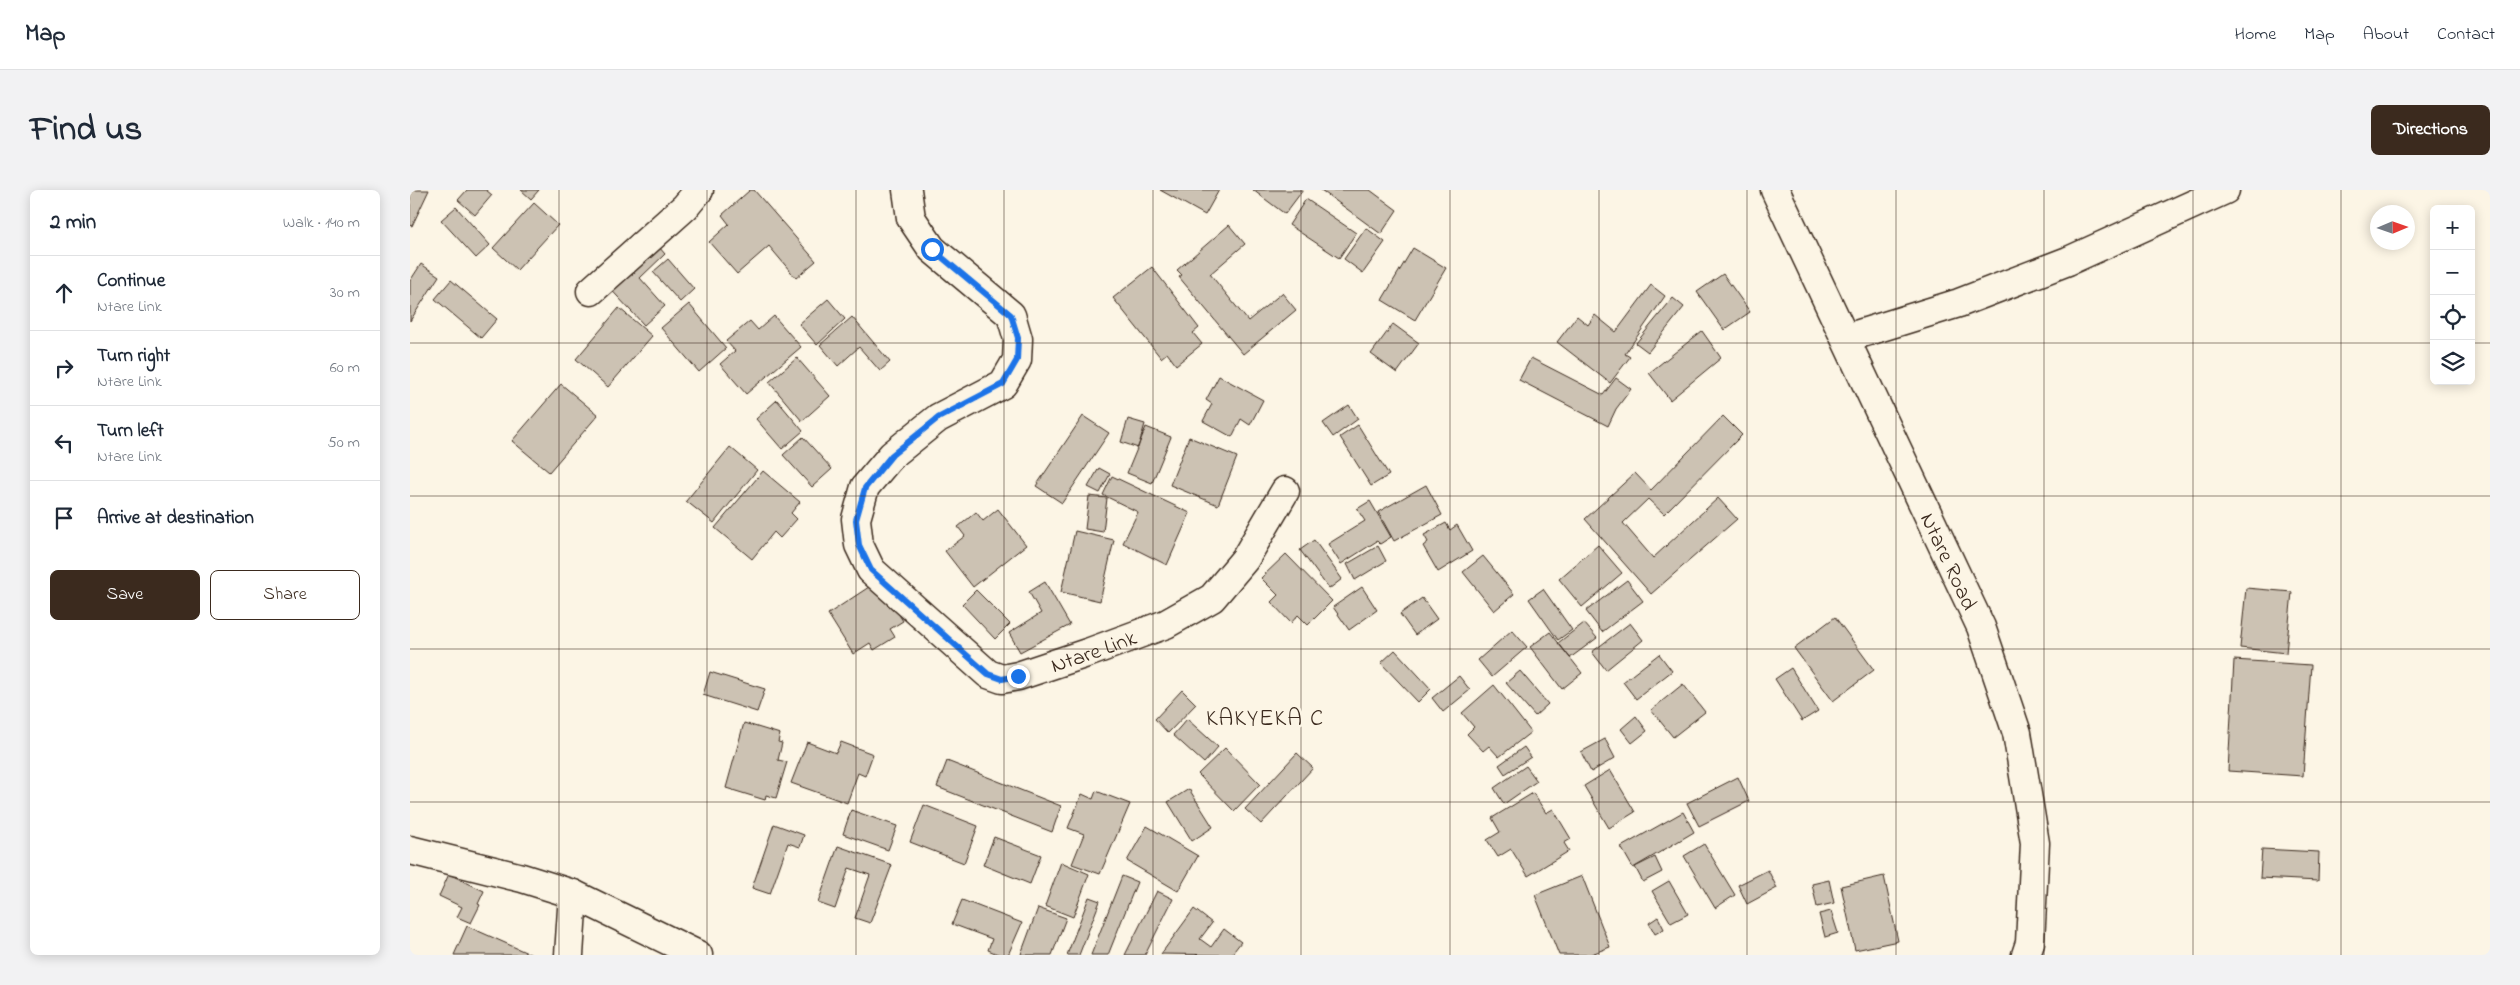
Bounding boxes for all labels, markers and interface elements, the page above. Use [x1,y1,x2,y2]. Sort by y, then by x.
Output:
text: Map [25,17,66,52]
text: Home [2235,22,2276,48]
text: Map [2304,22,2335,48]
text: About [2363,22,2409,48]
text: Contact [2437,22,2495,48]
text: Find us [30,105,142,156]
button: Directions [2371,105,2490,155]
north arrow [2370,205,2415,250]
map controls [2430,205,2475,385]
button: + [2430,205,2475,250]
text: 2 min [50,208,96,238]
text: Walk · 140 m [283,211,360,235]
route start [921,238,944,261]
button: − [2430,250,2475,295]
text: Continue [97,268,165,295]
icon: ahead [50,279,78,307]
text: 30 m [330,281,360,305]
text: Ntare Link [97,295,162,319]
button: locate [2430,295,2475,340]
button: layers [2430,340,2475,385]
text: Turn right [97,343,170,370]
icon: right [50,354,78,382]
text: 60 m [330,356,360,380]
text: Ntare Link [97,370,162,394]
text: Turn left [97,418,164,445]
icon: left [50,429,78,457]
text: 50 m [328,431,360,455]
text: Ntare Link [97,445,162,469]
icon: arrive [50,504,78,532]
text: Arrive at destination [97,505,254,532]
street label: Ntare Road [1910,508,1984,616]
button: Save [50,570,200,620]
button: Share [210,570,360,620]
street label: Ntare Link [1047,623,1142,683]
route end [1007,665,1030,688]
district label: KAKYEKA C [1206,702,1324,737]

